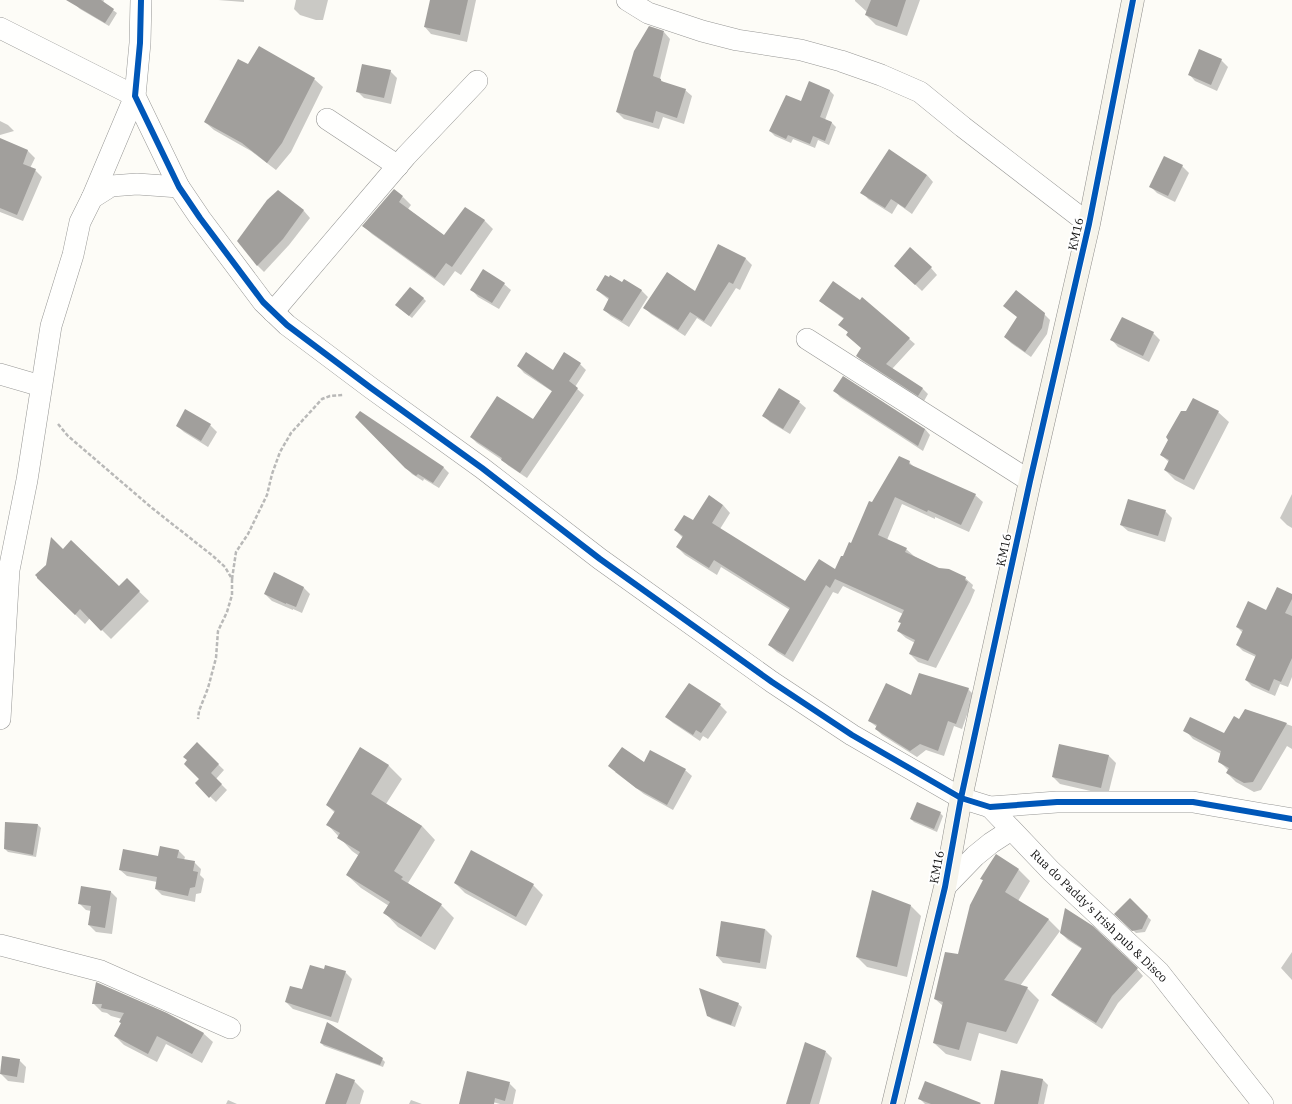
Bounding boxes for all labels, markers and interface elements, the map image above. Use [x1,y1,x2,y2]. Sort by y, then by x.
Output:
street label: KM16 [1064,216,1087,252]
street label: KM16 [993,532,1014,568]
street label: Rua do Paddy's Irish pub & Disco [1028,846,1171,985]
street label: KM16 [926,849,947,885]

